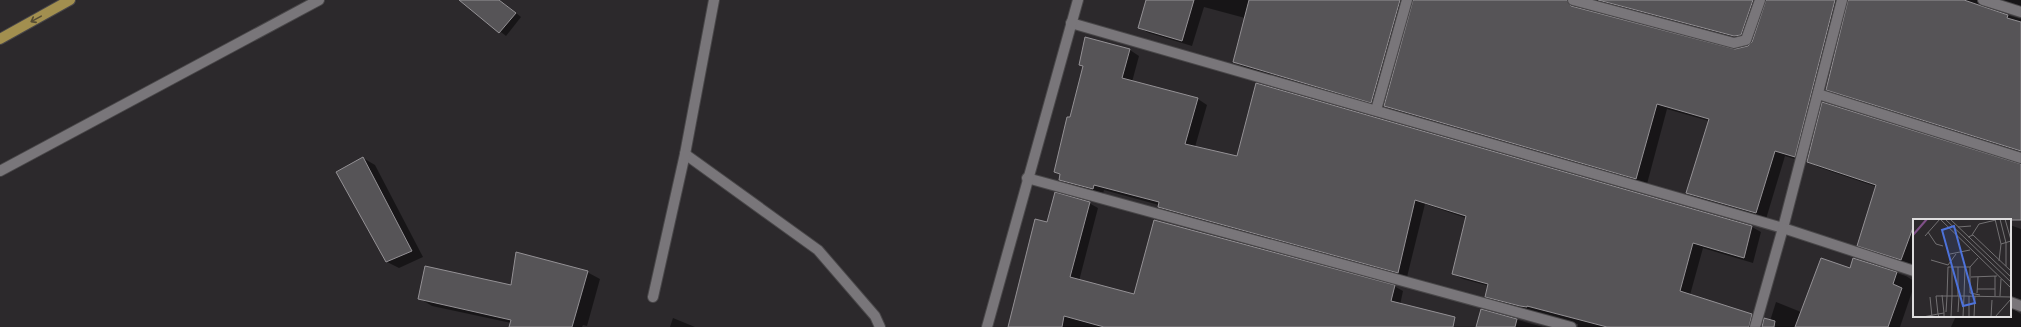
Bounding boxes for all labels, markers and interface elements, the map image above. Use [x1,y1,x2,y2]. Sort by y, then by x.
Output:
one-way arrow [30,16,42,24]
inset map [1913,219,2011,317]

